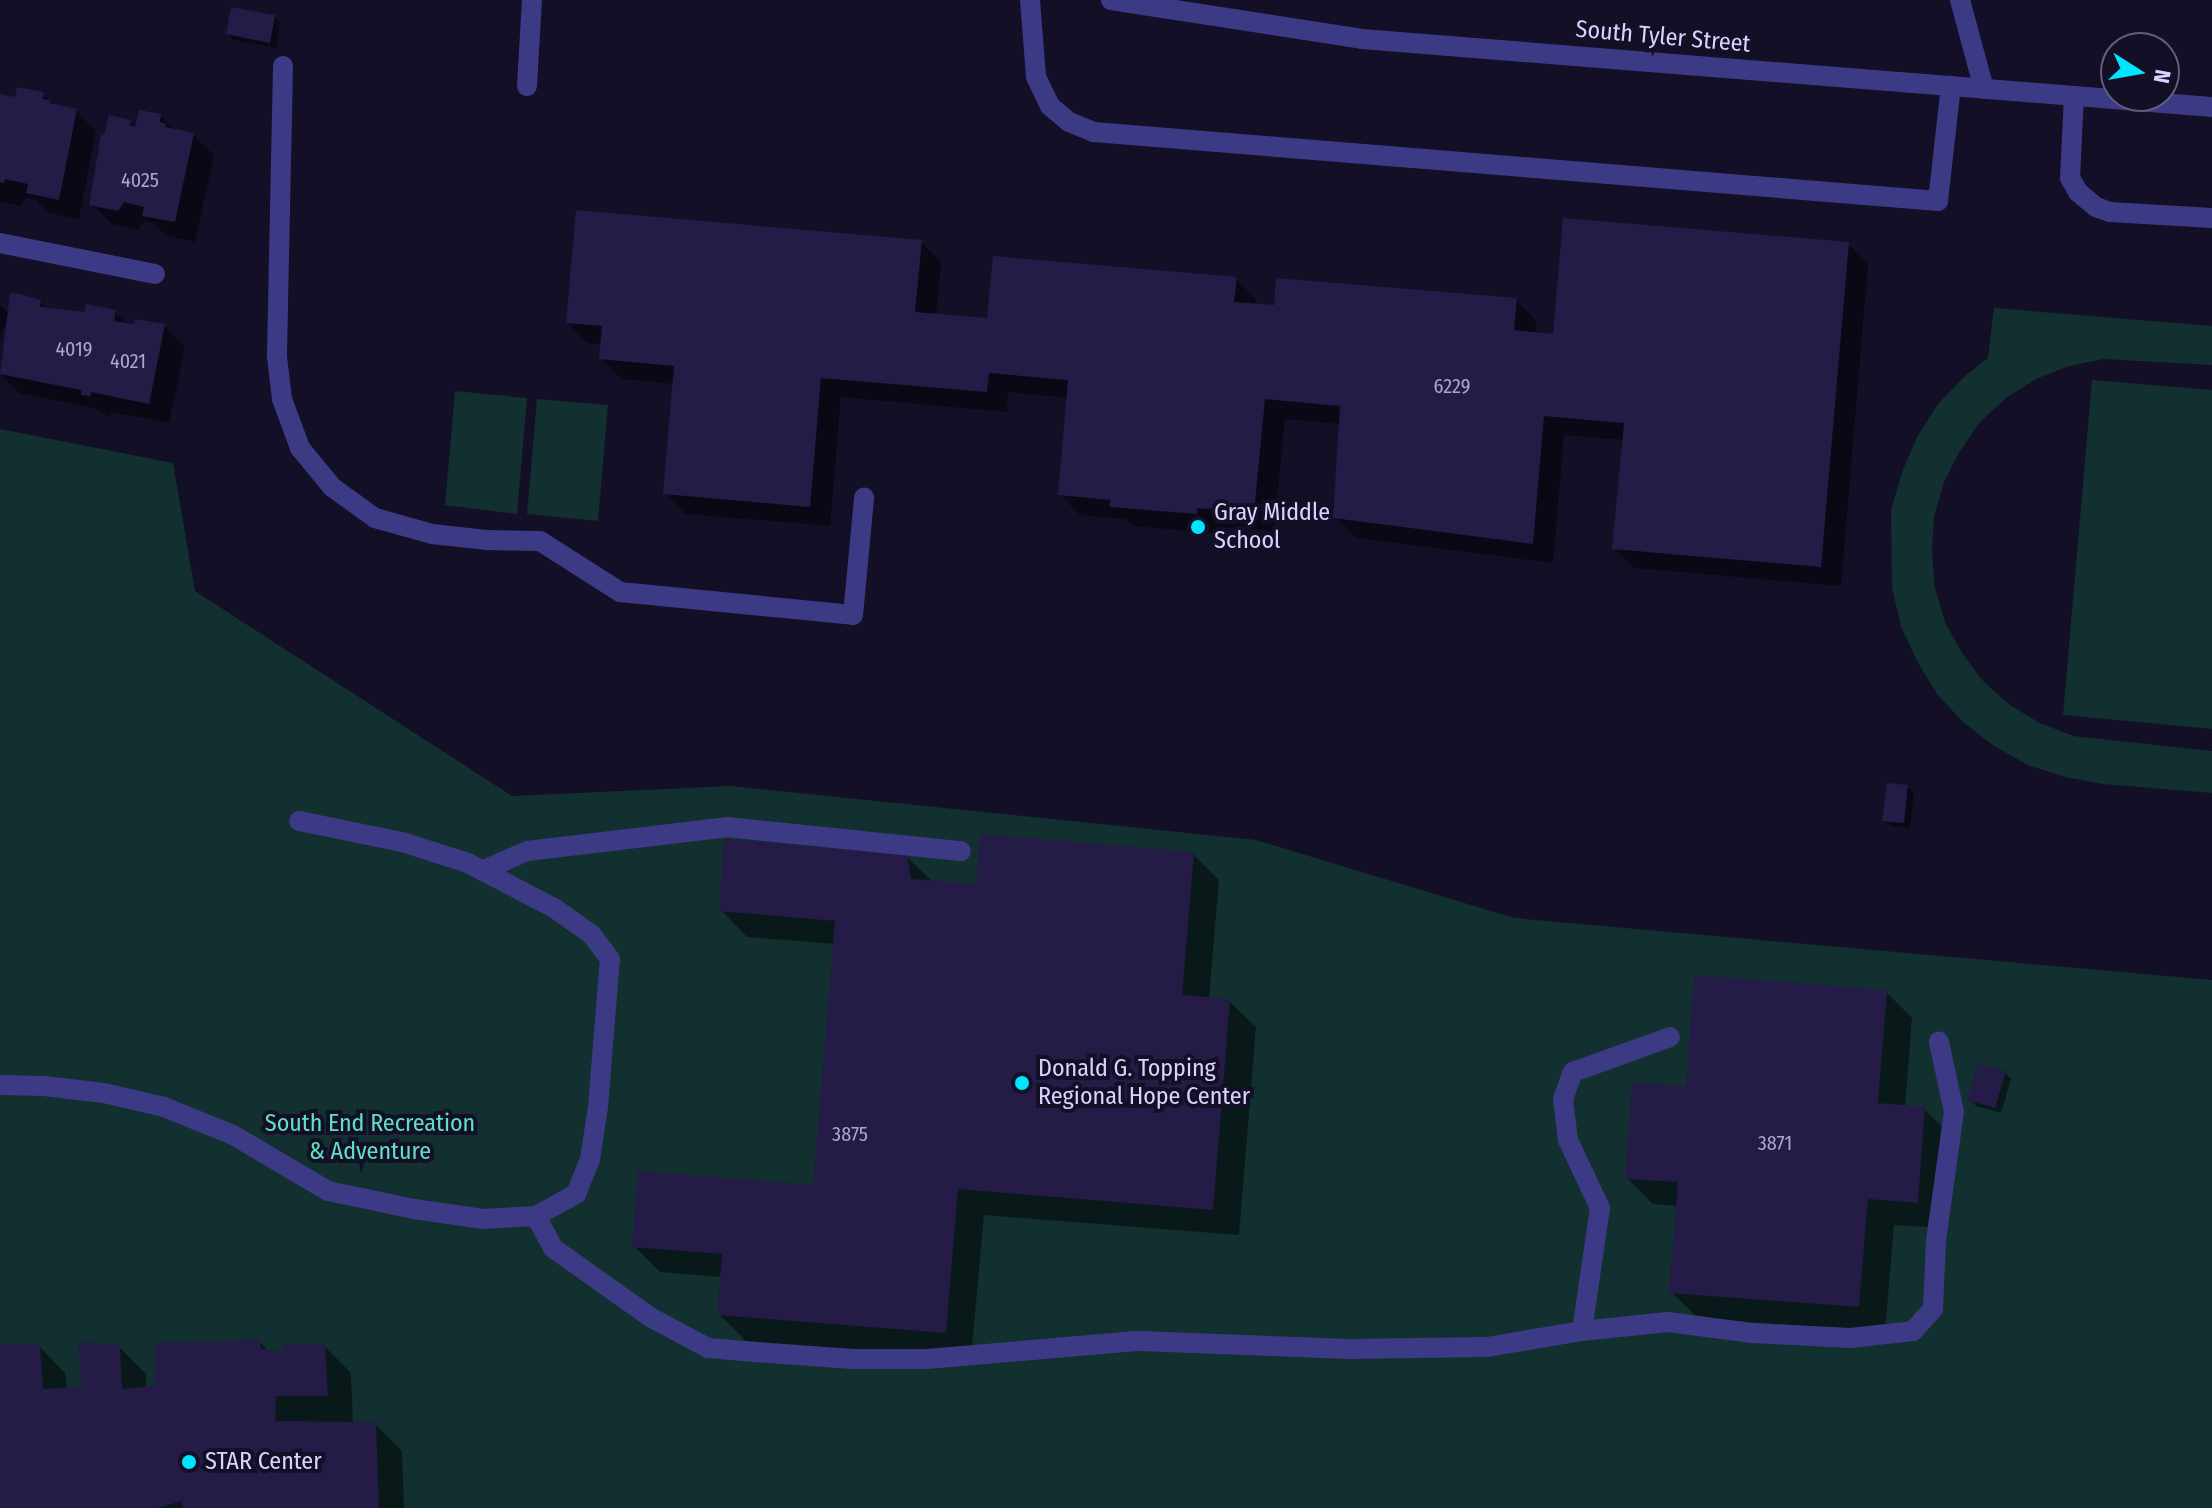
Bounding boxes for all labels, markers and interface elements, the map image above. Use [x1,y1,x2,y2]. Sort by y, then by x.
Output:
street label: South Tyler Street [1574,15,1752,59]
north arrow [2100,32,2180,112]
text: N [2148,67,2177,85]
house number: 4025 [121,168,159,192]
house number: 4019 [55,337,93,361]
house number: 4021 [110,349,146,373]
house number: 6229 [1434,374,1470,398]
place label: Gray Middle School [1214,499,1330,555]
marker: Gray Middle School [1189,518,1207,536]
place label: Donald G. Topping Regional Hope Center [1038,1055,1250,1111]
marker: Donald G. Topping Regional Hope Center [1013,1074,1031,1092]
park label: South End Recreation & Adventure [265,1110,475,1166]
house number: 3875 [832,1122,868,1146]
house number: 3871 [1758,1131,1792,1155]
place label: STAR Center [205,1448,322,1476]
marker: STAR Center [180,1453,198,1471]

